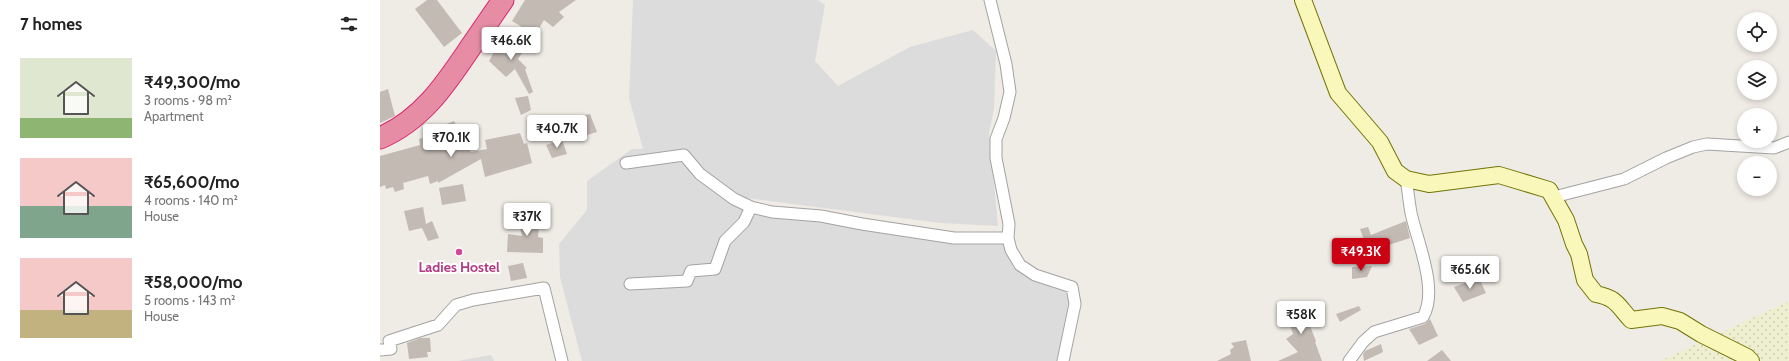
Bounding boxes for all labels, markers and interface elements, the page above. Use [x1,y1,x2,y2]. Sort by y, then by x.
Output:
map controls [1737,12,1777,196]
button: locate [1737,12,1777,52]
icon: filters [338,13,360,35]
text: 7 homes [20,14,82,34]
pin: ₹46.6K [478,27,544,61]
text: ₹46.6K [491,32,531,48]
button: layers [1737,60,1777,100]
text: ₹49,300/mo [144,72,240,92]
icon: home [52,74,100,122]
text: 3 rooms · 98 m² [144,92,232,108]
text: Apartment [144,108,204,124]
button: + [1737,108,1777,148]
pin: ₹40.7K [524,115,590,149]
text: ₹40.7K [536,120,578,136]
pin: ₹70.1K [418,124,484,158]
text: ₹70.1K [432,129,470,145]
button: − [1737,156,1777,196]
text: ₹65,600/mo [144,172,239,192]
icon: home [52,174,100,222]
text: 4 rooms · 140 m² [144,192,238,208]
pin: ₹37K [503,203,551,237]
text: House [144,208,179,224]
text: ₹37K [513,208,541,224]
pin: ₹49.3K [1328,238,1394,272]
text: ₹49.3K [1341,243,1381,259]
marker: Ladies Hostel [454,247,464,257]
pin: ₹65.6K [1437,256,1503,290]
place label: Ladies Hostel [418,258,500,276]
text: ₹65.6K [1450,261,1490,277]
text: ₹58,000/mo [144,272,242,292]
icon: home [52,274,100,322]
text: 5 rooms · 143 m² [144,292,235,308]
pin: ₹58K [1277,301,1325,335]
text: ₹58K [1286,306,1316,322]
text: House [144,308,179,324]

